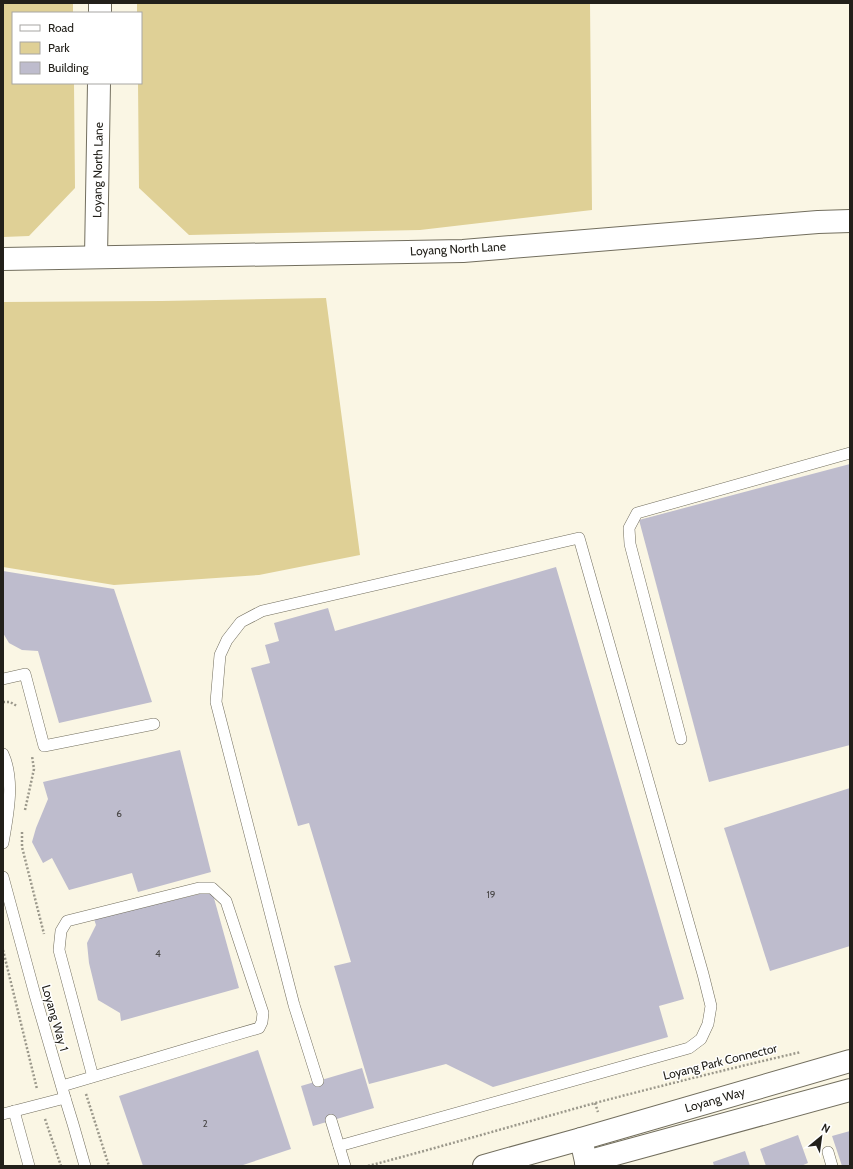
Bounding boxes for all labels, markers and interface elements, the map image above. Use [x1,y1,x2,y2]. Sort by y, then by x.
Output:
legend [12,12,142,84]
text: Road [48,20,74,35]
text: Park [48,40,70,55]
text: Building [48,60,90,75]
street label: Loyang North Lane [89,122,106,218]
street label: Loyang North Lane [410,238,506,259]
house number: 6 [116,807,122,820]
house number: 19 [487,888,496,901]
house number: 4 [155,947,161,960]
street label: Loyang Way 1 [39,983,72,1053]
street label: Loyang Park Connector [661,1040,779,1083]
street label: Loyang Way [683,1084,747,1115]
house number: 2 [202,1117,208,1130]
north arrow [801,1117,841,1157]
text: N [819,1120,833,1136]

